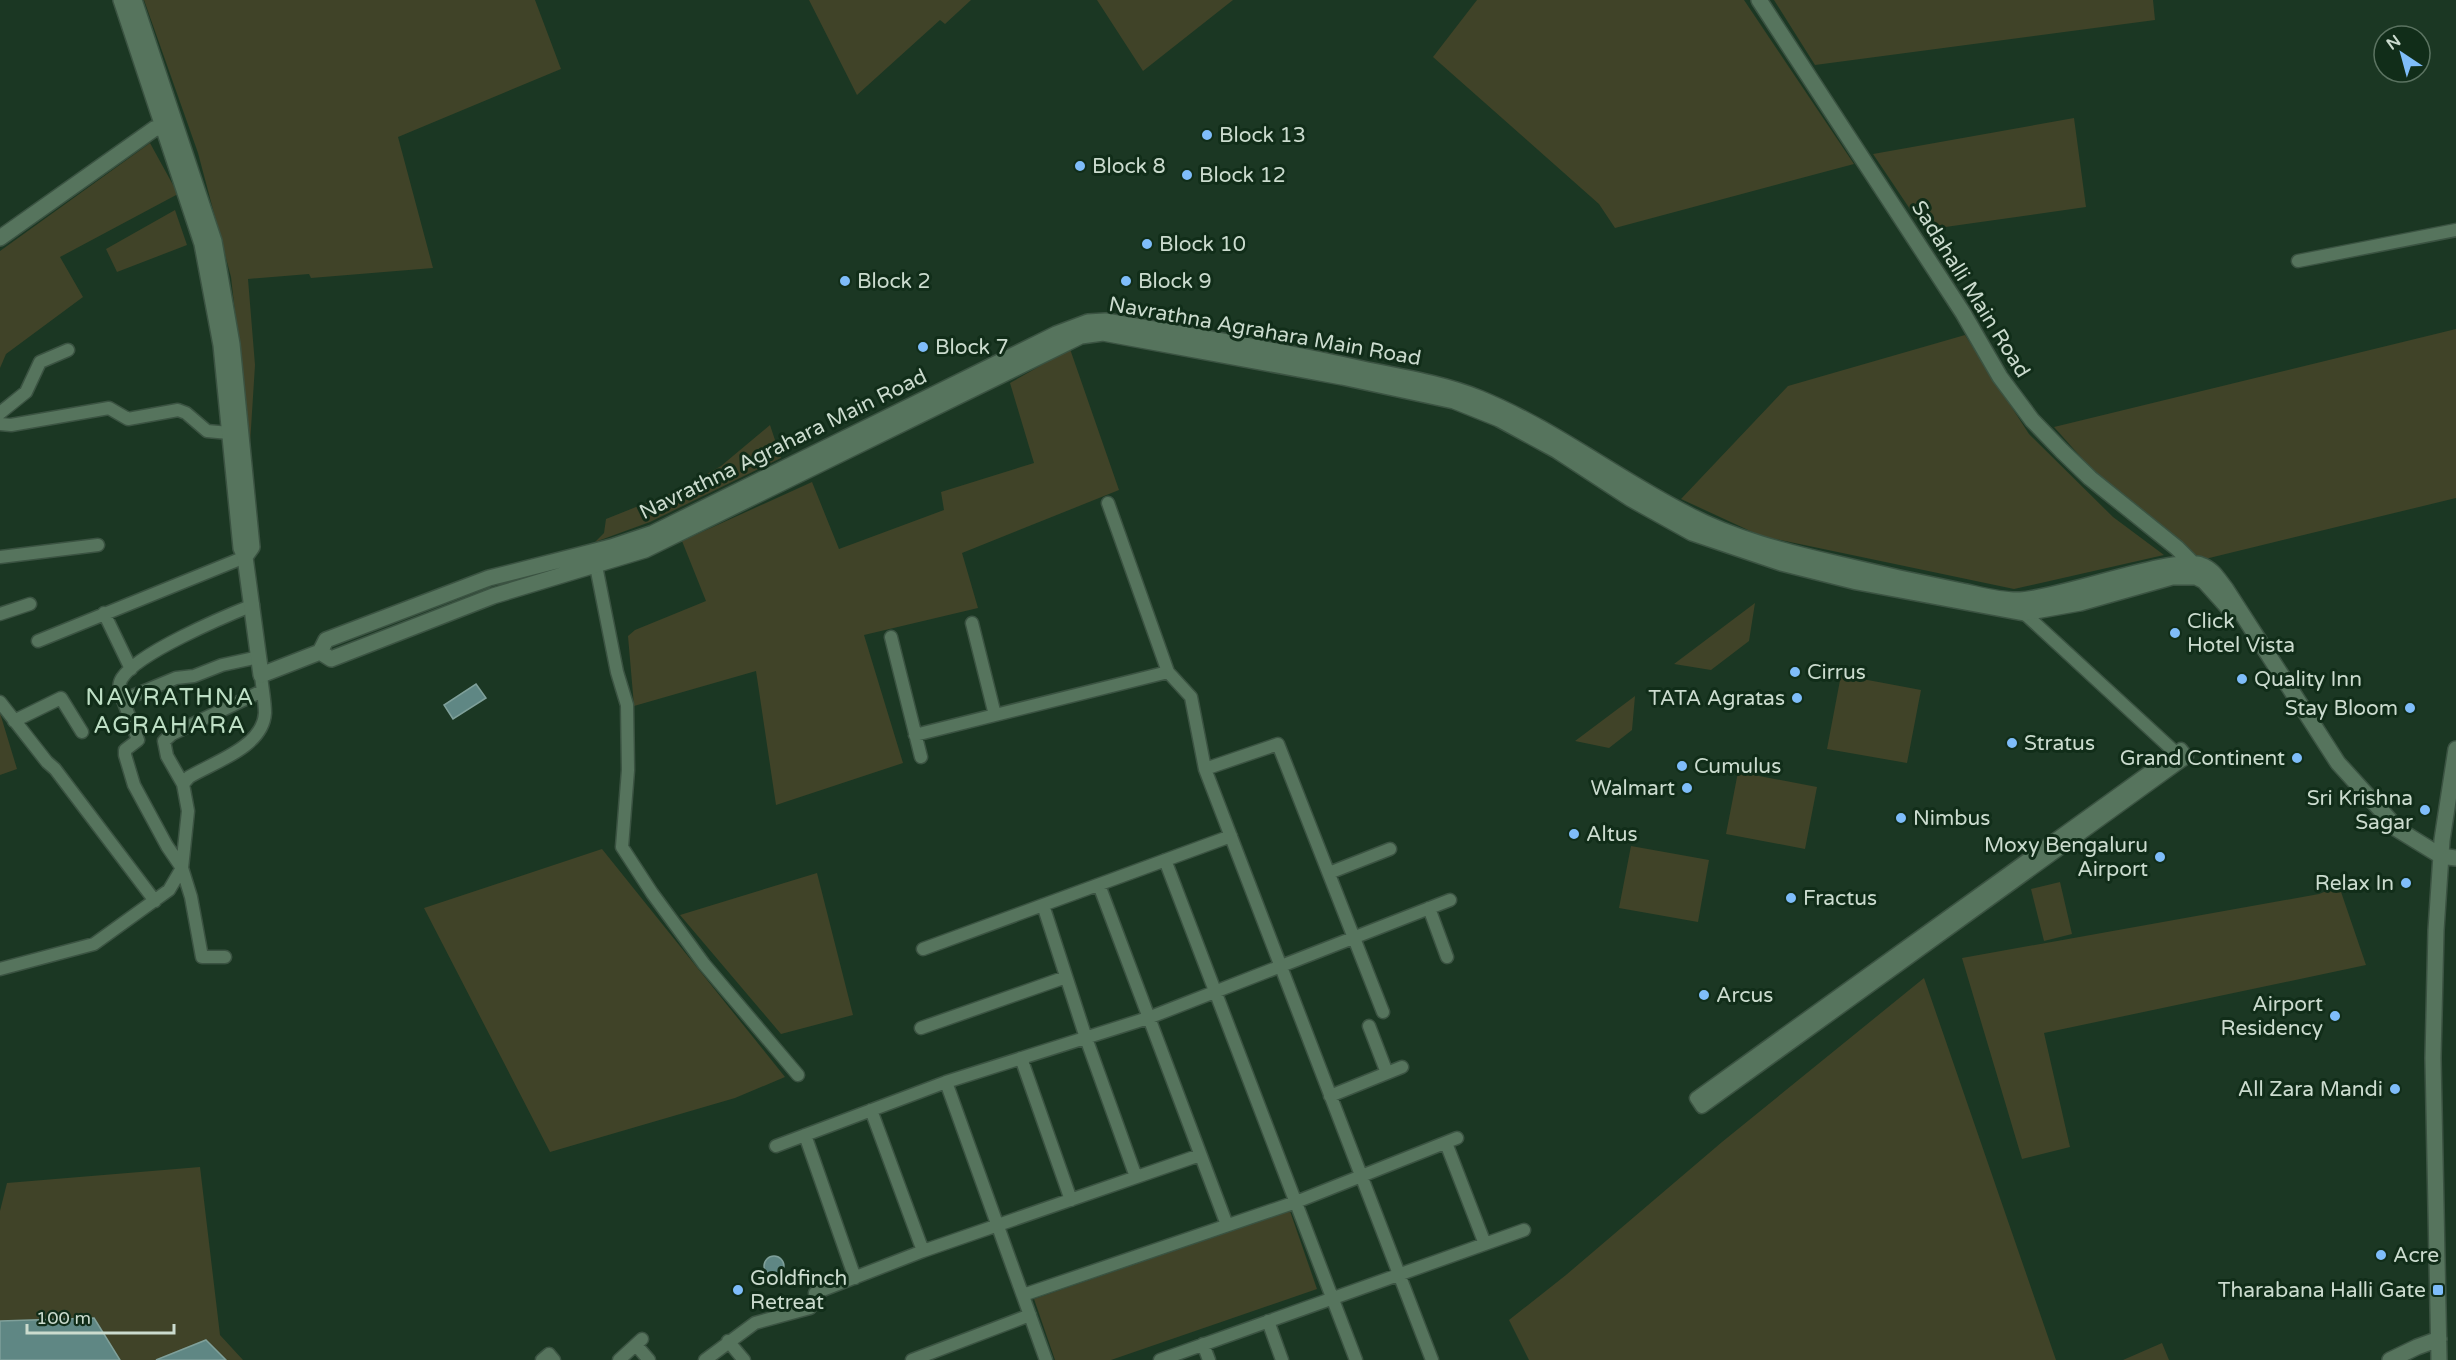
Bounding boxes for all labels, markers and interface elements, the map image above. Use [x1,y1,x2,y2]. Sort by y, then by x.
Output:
north arrow [2372,24,2432,84]
text: N [2383,31,2405,55]
place label: Block 13 [1219,123,1306,148]
marker: Block 13 [1200,128,1214,142]
place label: Block 8 [1092,154,1166,179]
marker: Block 8 [1073,159,1087,173]
place label: Block 12 [1199,163,1286,188]
marker: Block 12 [1180,168,1194,182]
street label: Sadahalli Main Road [1906,196,2035,382]
place label: Block 10 [1159,232,1246,257]
marker: Block 10 [1140,237,1154,251]
place label: Block 2 [857,269,931,294]
place label: Block 9 [1138,269,1212,294]
marker: Block 2 [838,274,852,288]
marker: Block 9 [1119,274,1133,288]
street label: Navrathna Agrahara Main Road [1107,292,1423,371]
place label: Block 7 [935,335,1009,360]
marker: Block 7 [916,340,930,354]
street label: Navrathna Agrahara Main Road [635,364,931,525]
place label: Click Hotel Vista [2187,609,2295,658]
marker: Click Hotel Vista [2168,626,2182,640]
place label: Cirrus [1807,660,1866,685]
marker: Cirrus [1788,665,1802,679]
place label: Quality Inn [2254,667,2362,692]
marker: Quality Inn [2235,672,2249,686]
district label: NAVRATHNA AGRAHARA [85,683,255,740]
place label: TATA Agratas [1648,686,1785,711]
marker: TATA Agratas [1790,691,1804,705]
place label: Stay Bloom [2285,696,2398,721]
marker: Stay Bloom [2403,701,2417,715]
place label: Stratus [2024,731,2095,756]
marker: Stratus [2005,736,2019,750]
place label: Grand Continent [2120,746,2285,771]
marker: Grand Continent [2290,751,2304,765]
place label: Cumulus [1694,754,1781,779]
marker: Cumulus [1675,759,1689,773]
place label: Walmart [1590,776,1675,801]
marker: Walmart [1680,781,1694,795]
place label: Sri Krishna Sagar [2307,786,2413,835]
marker: Sri Krishna Sagar [2418,803,2432,817]
place label: Nimbus [1913,806,1990,831]
marker: Nimbus [1894,811,1908,825]
place label: Altus [1586,822,1638,847]
marker: Altus [1567,827,1581,841]
place label: Moxy Bengaluru Airport [1984,833,2148,882]
marker: Moxy Bengaluru Airport [2153,850,2167,864]
place label: Relax In [2315,871,2394,896]
marker: Relax In [2399,876,2413,890]
place label: Fractus [1803,886,1877,911]
marker: Fractus [1784,891,1798,905]
place label: Arcus [1716,983,1773,1008]
marker: Arcus [1697,988,1711,1002]
place label: Airport Residency [2220,992,2323,1041]
marker: Airport Residency [2328,1009,2342,1023]
place label: All Zara Mandi [2238,1077,2383,1102]
marker: All Zara Mandi [2388,1082,2402,1096]
place label: Acre [2393,1243,2439,1268]
marker: Acre [2374,1248,2388,1262]
place label: Goldfinch Retreat [750,1266,847,1315]
place label: Tharabana Halli Gate [2218,1278,2426,1303]
marker: Goldfinch Retreat [731,1283,745,1297]
marker: Tharabana Halli Gate [2431,1283,2445,1297]
scale bar [27,1297,174,1335]
text: 100 m [36,1307,91,1329]

